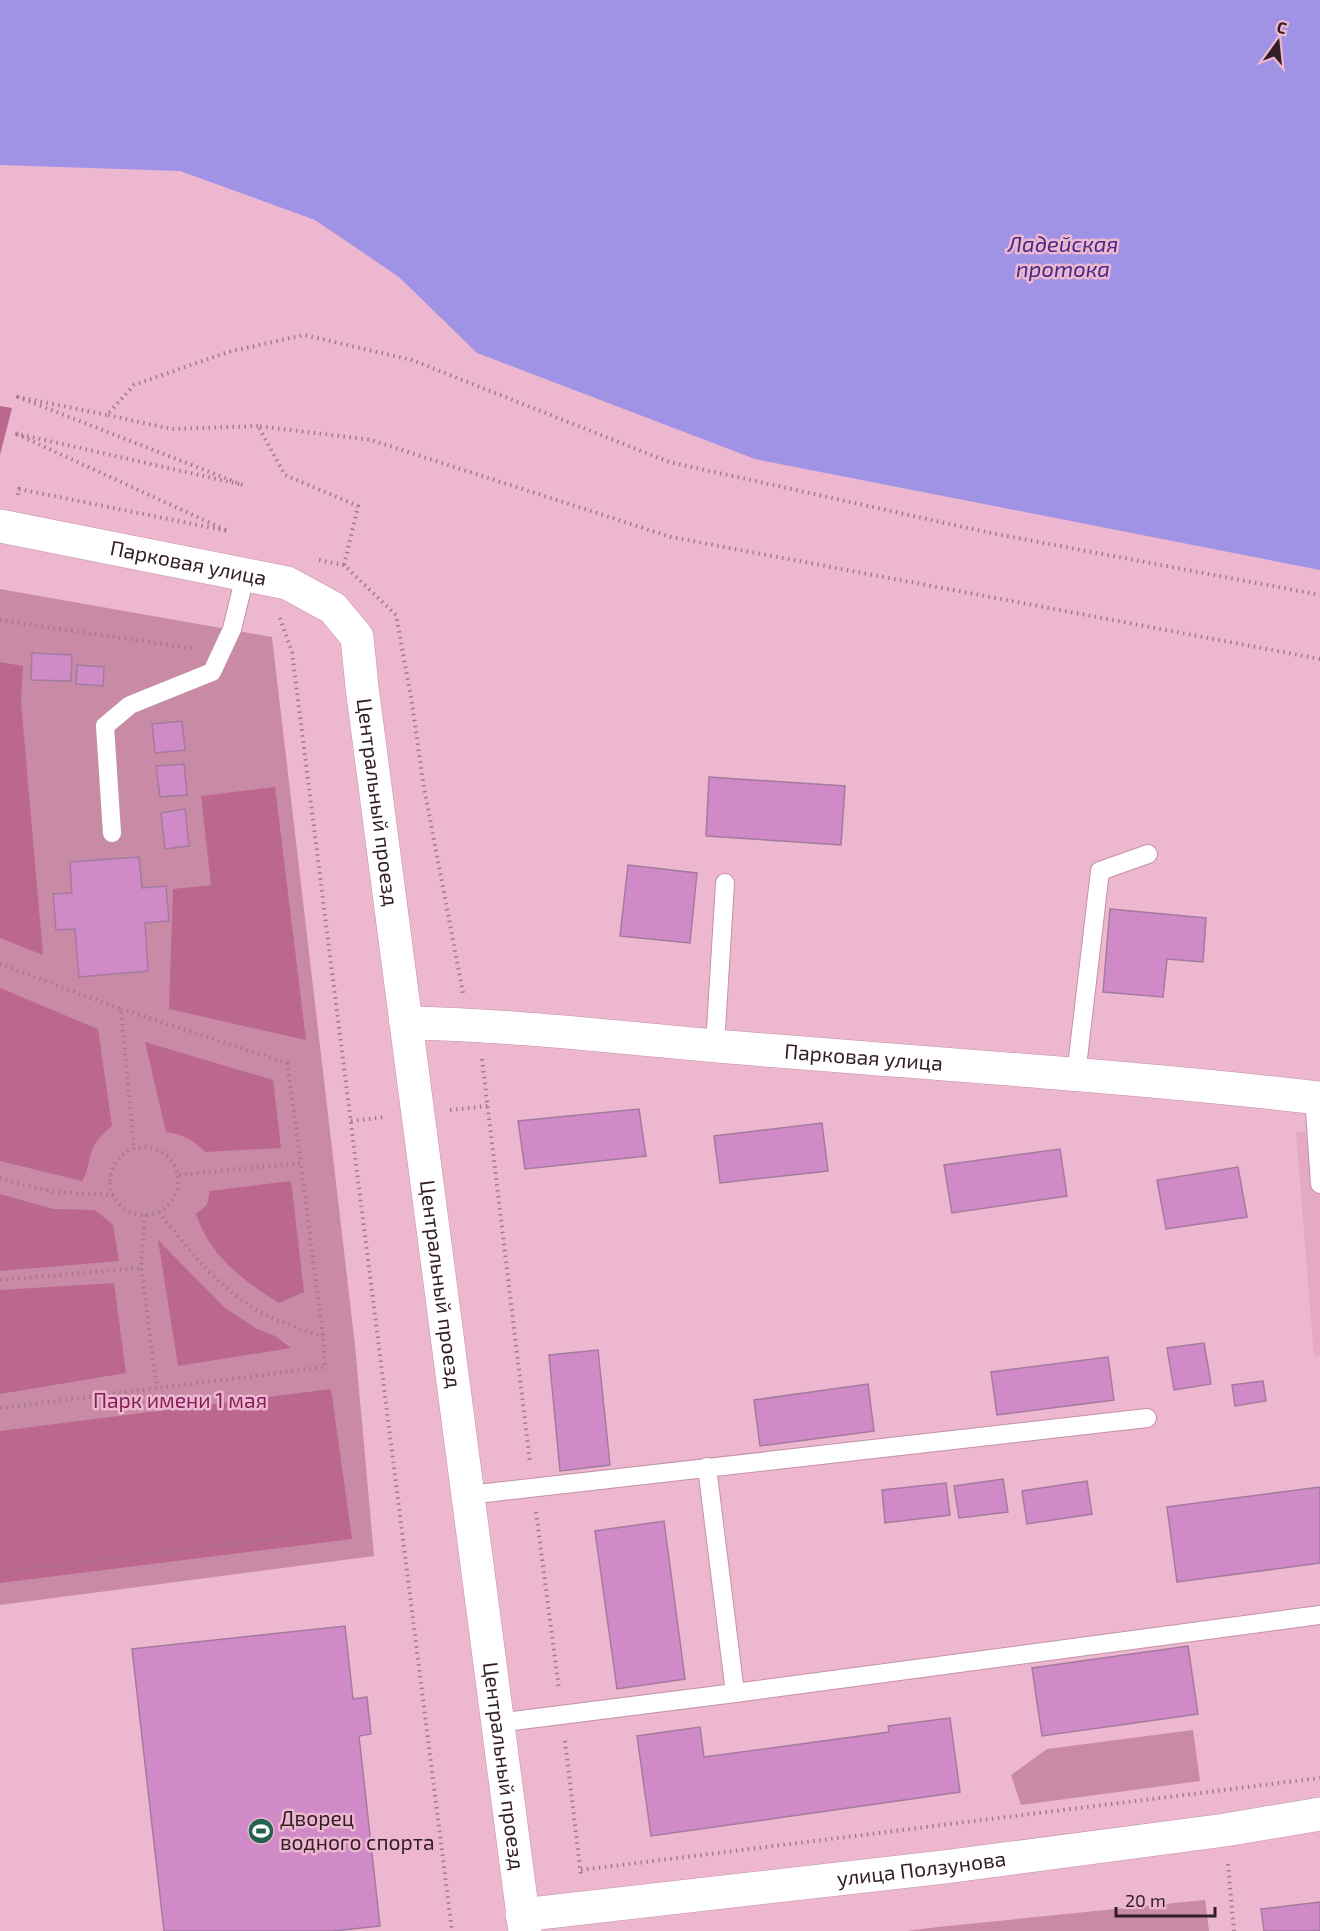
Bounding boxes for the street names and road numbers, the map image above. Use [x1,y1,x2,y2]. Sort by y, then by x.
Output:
street label: Парковая улица [108,534,269,590]
street label: Центральный проезд [353,696,405,908]
street label: Парковая улица [783,1038,944,1075]
street label: Центральный проезд [416,1178,468,1389]
street label: Центральный проезд [479,1660,531,1871]
street label: улица Ползунова [835,1845,1007,1891]

